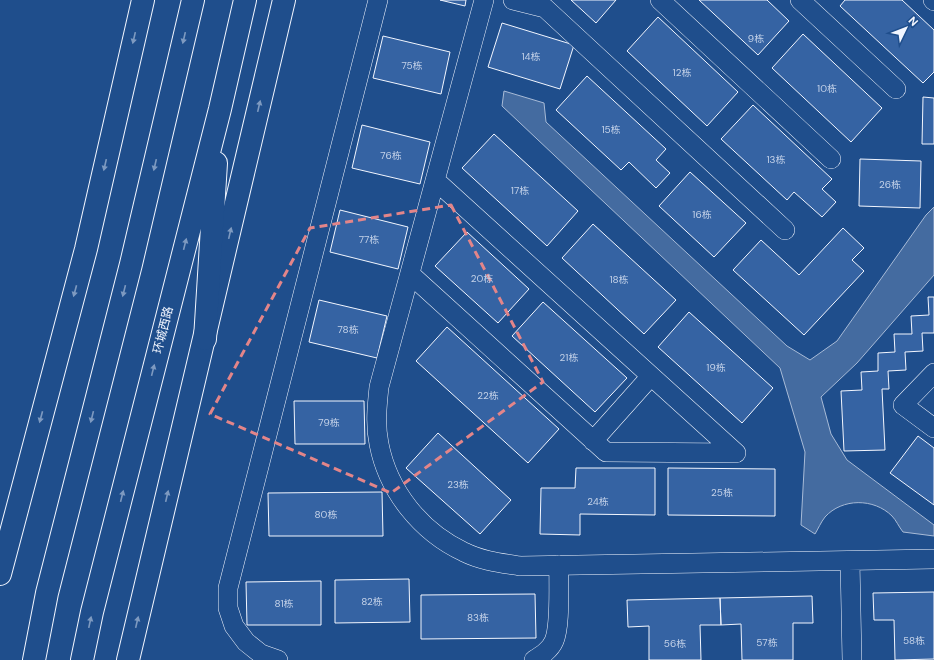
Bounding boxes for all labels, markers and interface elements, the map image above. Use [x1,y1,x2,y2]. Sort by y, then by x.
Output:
north arrow [886,8,926,48]
text: N [905,13,921,29]
one-way arrow [131,32,137,44]
one-way arrow [181,32,187,44]
house number: 9栋 [748,32,764,45]
house number: 14栋 [521,50,541,63]
house number: 75栋 [401,59,423,72]
house number: 12栋 [673,66,691,79]
house number: 10栋 [817,82,837,95]
one-way arrow [257,100,263,113]
house number: 15栋 [601,123,621,136]
house number: 76栋 [380,149,402,162]
house number: 13栋 [766,153,786,166]
one-way arrow [102,158,108,171]
one-way arrow [151,158,157,171]
house number: 26栋 [879,178,901,191]
house number: 17栋 [511,184,529,197]
house number: 16栋 [692,208,712,221]
one-way arrow [227,227,233,239]
house number: 77栋 [359,233,379,246]
one-way arrow [183,238,189,250]
house number: 20栋 [471,272,493,285]
house number: 18栋 [609,273,629,286]
one-way arrow [71,285,77,297]
one-way arrow [121,285,127,297]
street label: 环城西路 [149,305,177,355]
house number: 78栋 [337,323,359,336]
house number: 21栋 [560,351,578,364]
house number: 19栋 [706,361,726,374]
one-way arrow [151,364,157,376]
house number: 22栋 [477,389,499,402]
one-way arrow [38,410,44,423]
one-way arrow [89,411,95,423]
house number: 79栋 [318,416,340,429]
house number: 23栋 [447,478,469,491]
house number: 25栋 [711,486,733,499]
one-way arrow [165,489,171,502]
one-way arrow [119,490,125,502]
house number: 24栋 [587,495,609,508]
house number: 80栋 [315,508,337,521]
house number: 82栋 [361,595,383,608]
house number: 81栋 [275,597,294,610]
house number: 83栋 [467,611,489,624]
one-way arrow [88,616,94,628]
one-way arrow [134,616,140,628]
house number: 58栋 [903,634,925,647]
house number: 57栋 [756,636,778,649]
house number: 56栋 [664,637,686,650]

